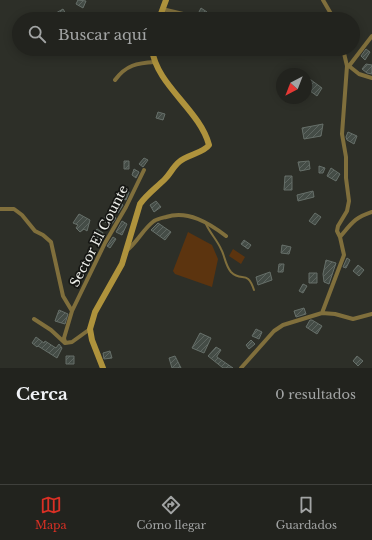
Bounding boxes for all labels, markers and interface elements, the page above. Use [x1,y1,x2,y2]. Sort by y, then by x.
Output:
search box [12,12,360,56]
icon: search [26,23,48,45]
text: Buscar aquí [58,25,147,44]
north arrow [276,68,312,104]
street label: Sector El Counte [66,182,132,290]
text: Cerca [16,384,68,405]
text: 0 resultados [275,386,356,403]
tab: Mapa [35,494,67,532]
tab: Cómo llegar [136,494,206,532]
tab: Guardados [276,494,337,532]

